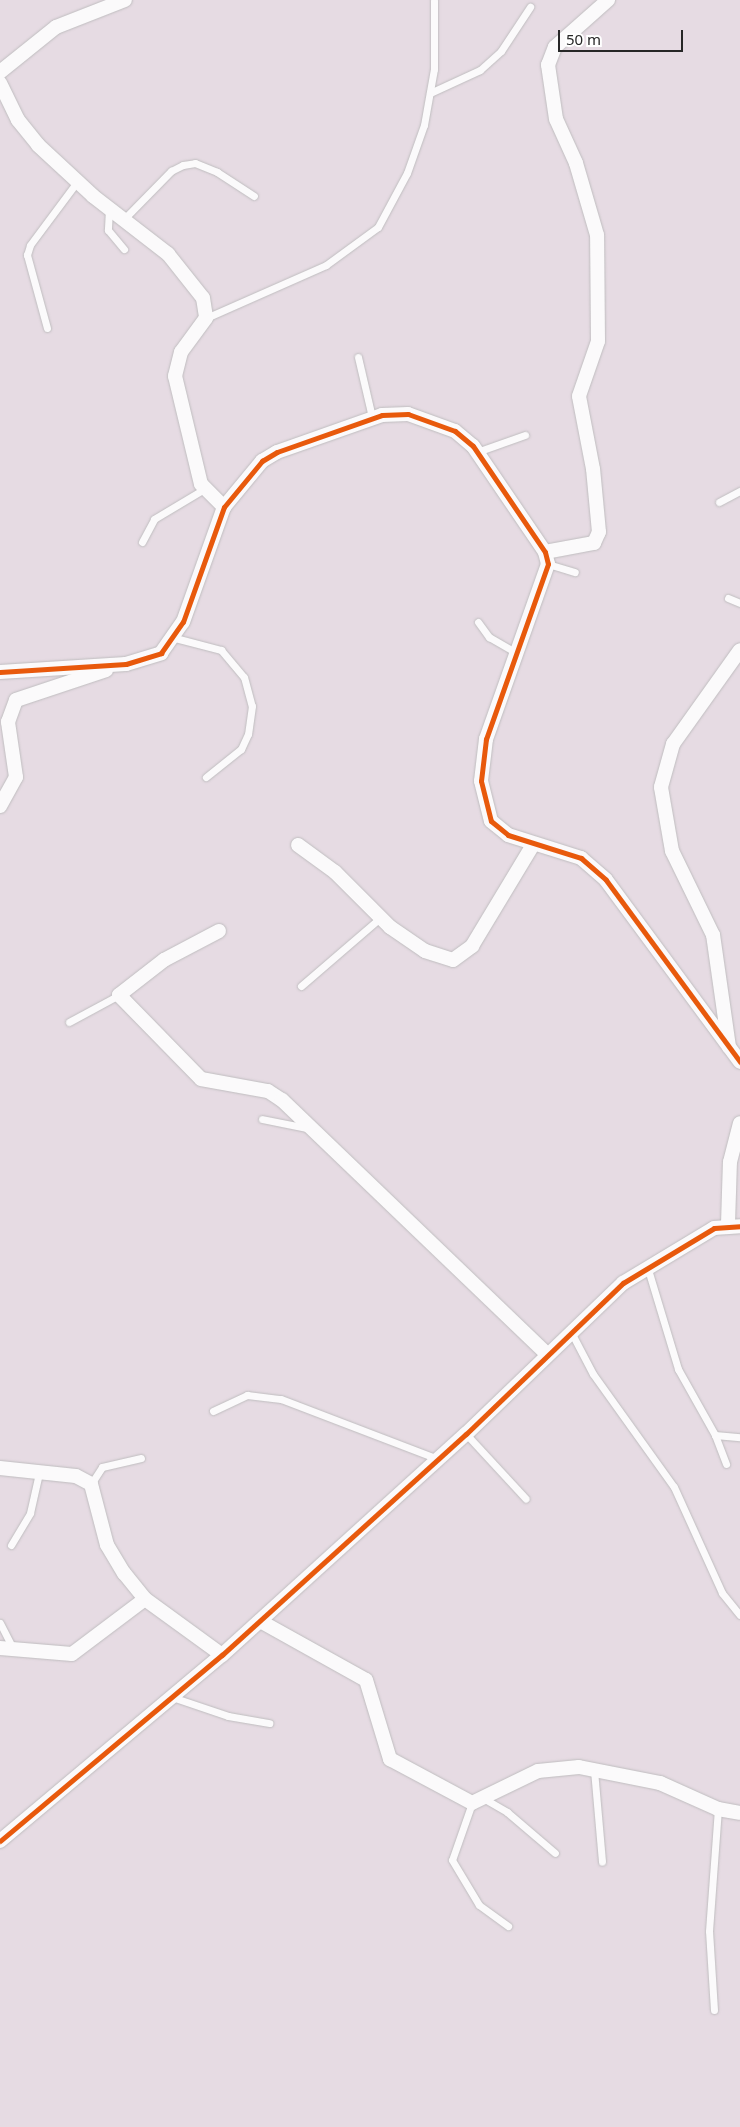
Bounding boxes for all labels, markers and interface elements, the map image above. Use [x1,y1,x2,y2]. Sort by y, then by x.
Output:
scale bar [560,20,685,52]
text: 50 m [566,29,601,49]

